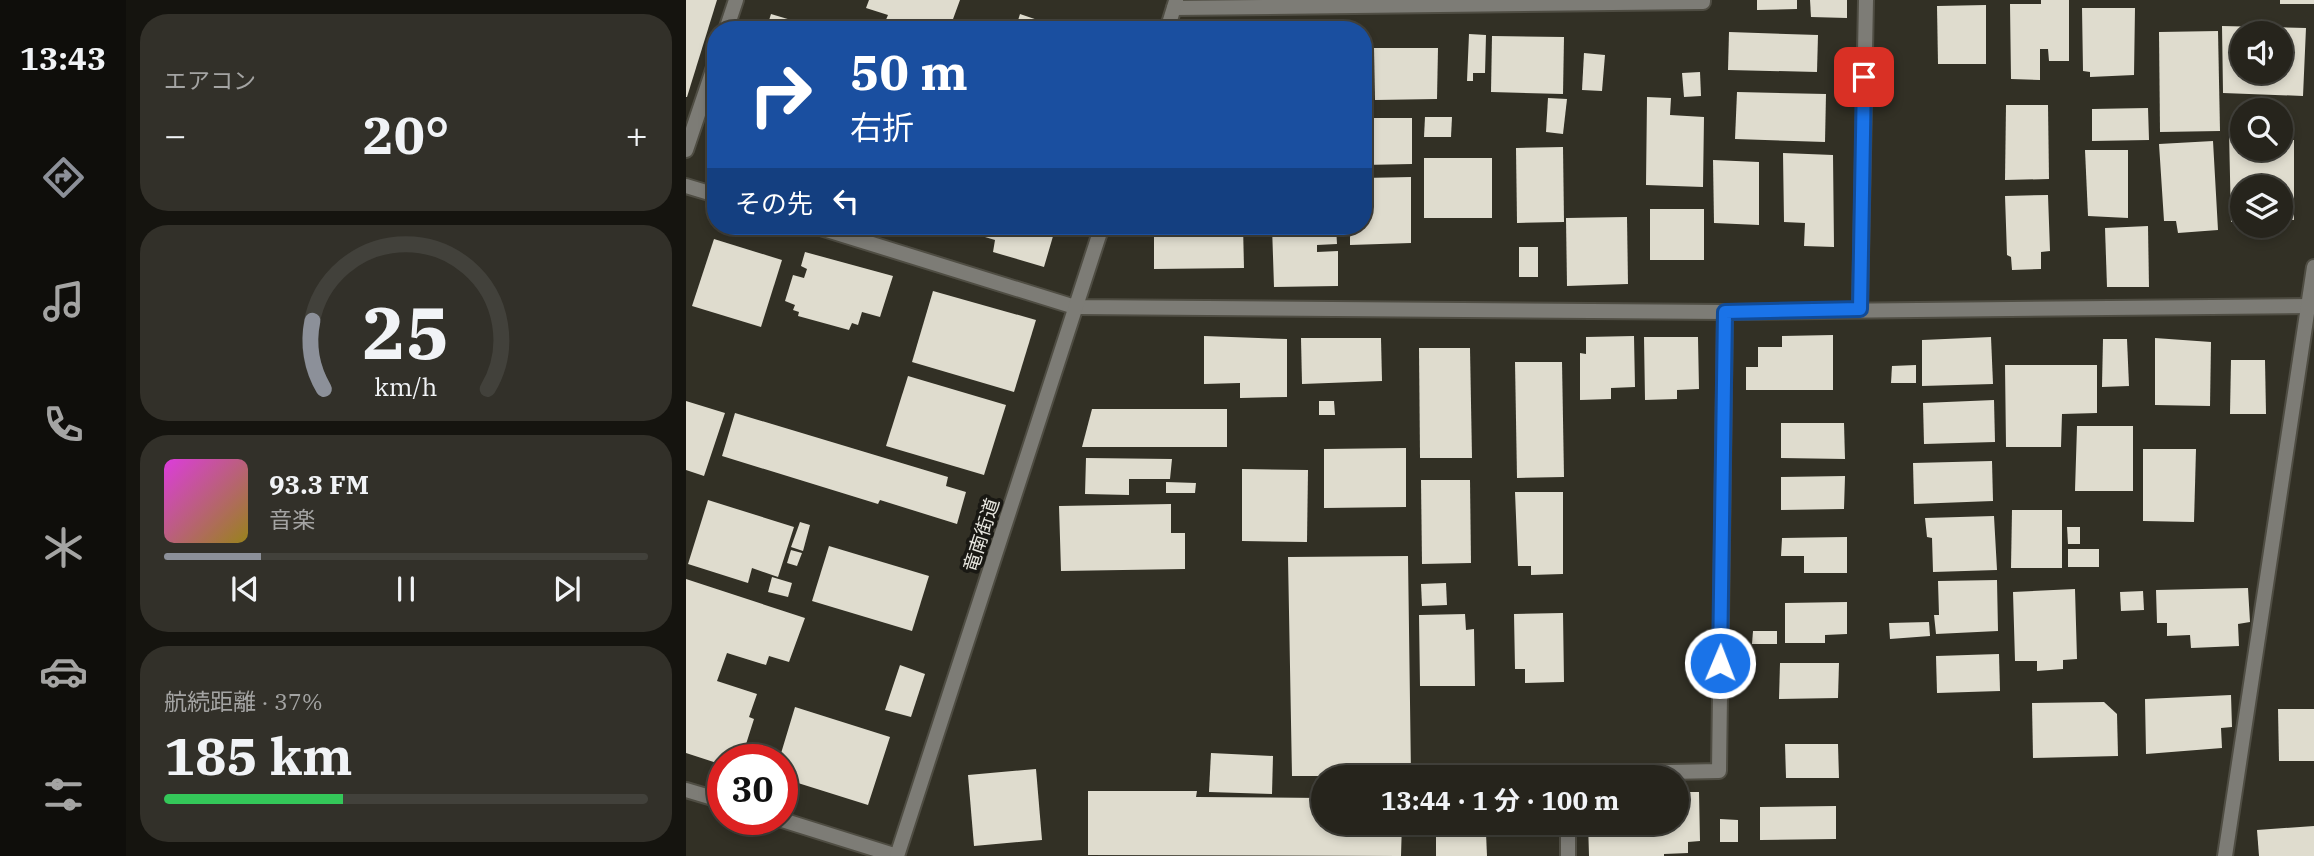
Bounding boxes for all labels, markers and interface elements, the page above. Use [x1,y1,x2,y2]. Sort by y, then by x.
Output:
map controls [2230,21,2293,238]
button: sound [2230,21,2293,84]
text: 13:43 [20,37,106,79]
text: 50 m [850,40,968,103]
pin [1834,47,1894,107]
icon: right [735,49,826,140]
icon: arrive [1845,58,1883,96]
text: エアコン [164,65,256,95]
button: search [2230,98,2293,161]
text: 20° [363,101,449,168]
text: 右折 [850,106,914,148]
text: − [164,110,187,159]
text: + [625,110,648,159]
icon: directions [39,153,88,202]
button: layers [2230,175,2293,238]
icon: left [827,182,865,220]
text: その先 [735,186,813,220]
icon: music [39,277,88,326]
text: 25 [362,284,450,379]
text: km/h [374,370,438,403]
icon: phone [39,400,88,449]
text: 93.3 FM [269,467,369,501]
street label: 竜南街道 [958,495,1004,575]
text: 音楽 [269,504,315,534]
icon: climate [39,523,88,572]
icon: previous [226,570,264,608]
icon: pause [387,570,425,608]
icon: next [548,570,586,608]
position arrow [1683,626,1757,700]
icon: car [39,647,88,696]
text: 航続距離 · 37% [164,686,323,716]
text: 185 km [164,722,353,789]
speed limit sign: 30 [707,744,798,835]
icon: filters [39,770,88,819]
text: 13:44 · 1 分 · 100 m [1381,783,1619,817]

